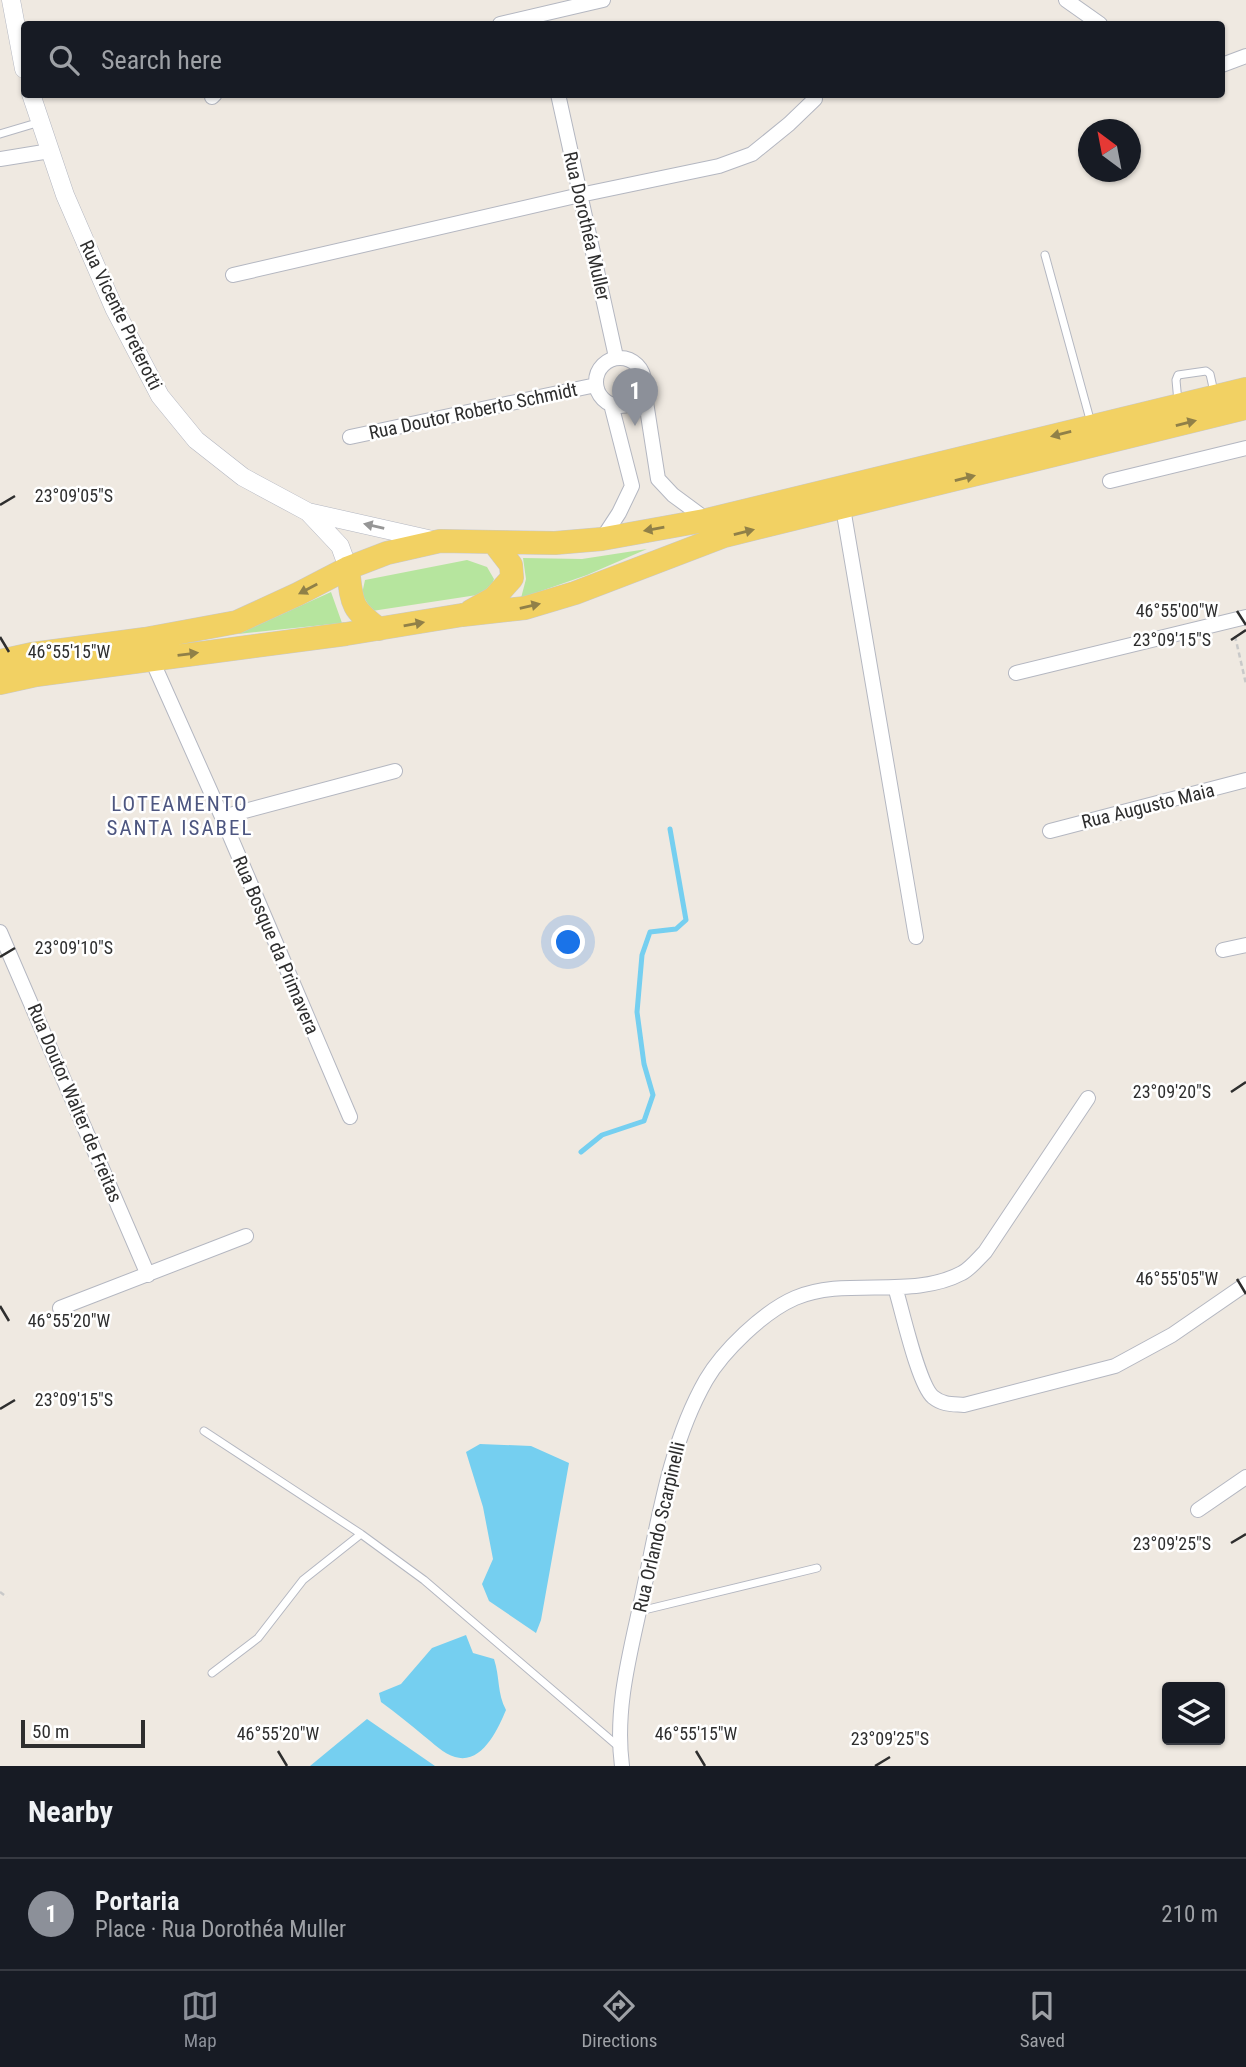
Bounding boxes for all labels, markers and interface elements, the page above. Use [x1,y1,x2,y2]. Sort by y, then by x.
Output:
search box [21,21,1225,98]
icon: search [45,41,83,79]
text: Search here [101,45,222,75]
north arrow [1078,119,1141,182]
street label: Rua Dorothéa Muller [559,149,615,303]
street label: Rua Vicente Preterotti [75,236,167,394]
pin: 1 [612,368,658,426]
street label: Rua Doutor Roberto Schmidt [367,378,579,444]
one-way arrow [1175,417,1197,428]
one-way arrow [1050,429,1072,440]
one-way arrow [954,472,976,483]
text: 23°09'05"S [35,485,113,506]
one-way arrow [363,521,385,532]
one-way arrow [643,524,665,535]
one-way arrow [733,526,755,537]
one-way arrow [298,584,318,595]
one-way arrow [519,600,541,611]
text: 46°55'00"W [1136,600,1219,621]
one-way arrow [403,618,425,629]
text: 23°09'15"S [1133,629,1211,650]
text: 46°55'15"W [28,641,111,662]
one-way arrow [178,648,200,659]
street label: Rua Augusto Maia [1079,778,1217,834]
district label: LOTEAMENTO SANTA ISABEL [107,792,253,840]
street label: Rua Bosque da Primavera [228,852,324,1038]
your location [551,925,585,959]
text: 23°09'10"S [35,937,113,958]
street label: Rua Doutor Walter de Freitas [23,1000,127,1206]
text: 23°09'20"S [1133,1081,1211,1102]
text: 46°55'05"W [1136,1268,1219,1289]
text: 46°55'20"W [28,1310,111,1331]
text: 23°09'15"S [35,1389,113,1410]
street label: Rua Orlando Scarpinelli [628,1439,690,1615]
text: 23°09'25"S [1133,1533,1211,1554]
map controls [1162,1682,1225,1745]
button: layers [1162,1682,1225,1745]
scale bar [21,1717,145,1749]
text: 50 m [32,1720,69,1743]
text: 46°55'20"W [237,1723,320,1744]
text: 46°55'15"W [655,1723,738,1744]
text: 23°09'25"S [851,1728,929,1749]
text: Nearby [28,1794,113,1829]
text: Portaria [95,1886,179,1916]
text: 1 [45,1901,57,1928]
text: 210 m [1161,1901,1218,1928]
text: Place · Rua Dorothéa Muller [95,1916,346,1943]
tab: Map [181,1987,219,2052]
tab: Directions [581,1987,657,2052]
tab: Saved [1020,1987,1065,2052]

